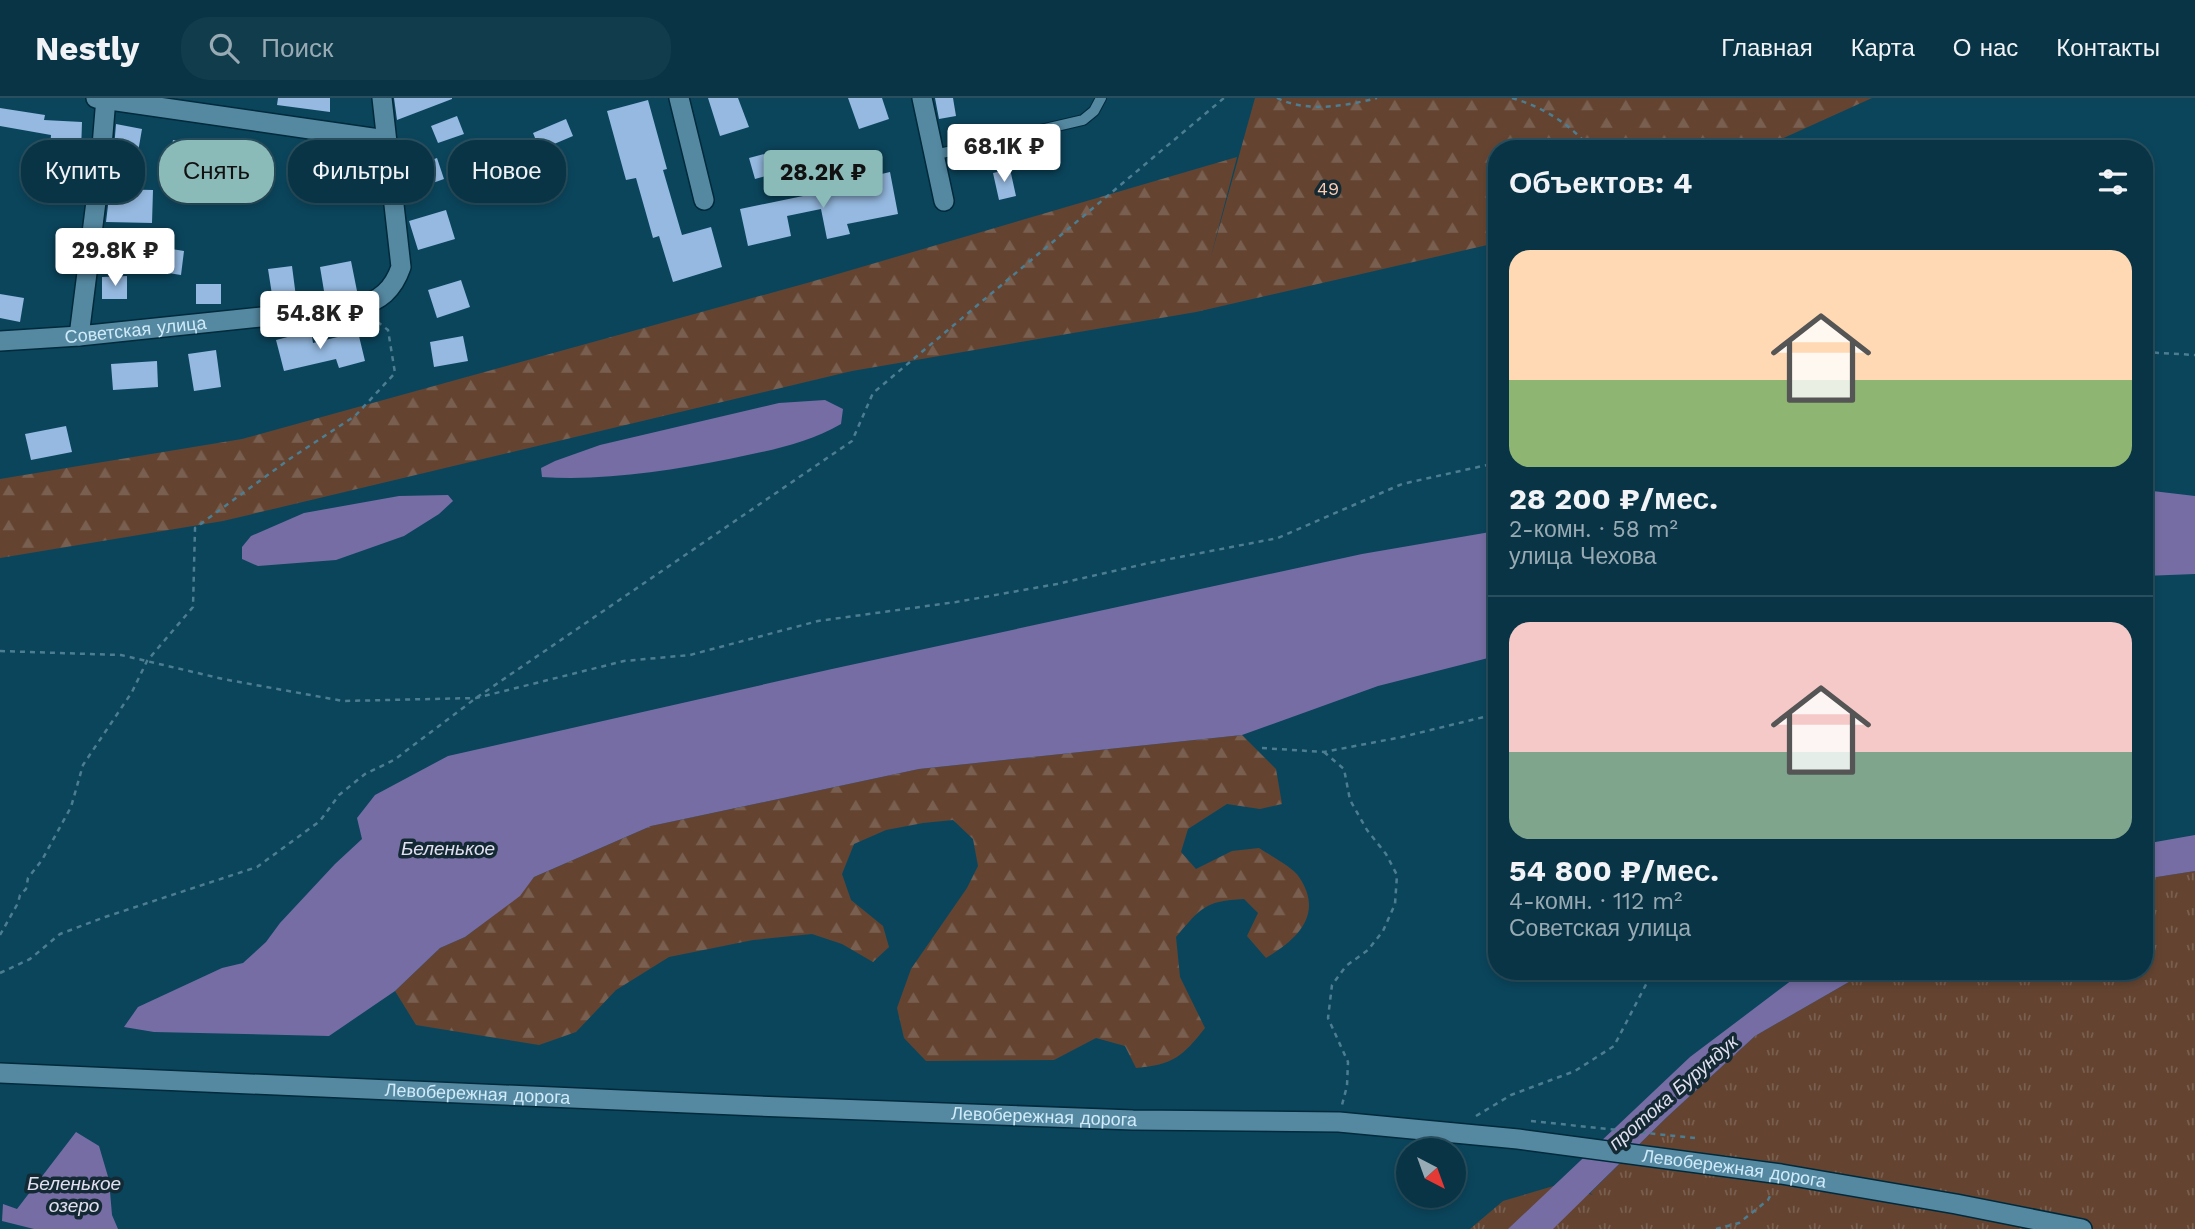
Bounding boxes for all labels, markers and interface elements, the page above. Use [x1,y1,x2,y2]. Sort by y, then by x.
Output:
search box [181,17,671,80]
text: Nestly [35,29,139,68]
icon: search [205,29,243,67]
text: Поиск [261,33,333,63]
text: Главная [1721,34,1813,62]
text: Карта [1851,34,1915,62]
text: О нас [1953,34,2018,62]
text: Контакты [2056,34,2160,62]
pin: 68.1K ₽ [939,125,1069,184]
text: 68.1K ₽ [963,133,1045,160]
chip: Купить [21,140,145,203]
chip: Снять [159,140,274,203]
chip: Фильтры [288,140,434,203]
chip: Новое [448,140,566,203]
pin: 28.2K ₽ [758,150,888,210]
text: 28.2K ₽ [780,159,866,186]
icon: filters [2094,163,2132,201]
text: Объектов: 4 [1509,165,1692,200]
park label: 49 [1317,178,1339,199]
pin: 29.8K ₽ [50,228,180,288]
text: 29.8K ₽ [71,237,159,264]
pin: 54.8K ₽ [255,292,385,351]
icon: home [1758,295,1884,421]
text: 54.8K ₽ [276,300,364,327]
street label: Советская улица [64,312,208,347]
text: 28 200 ₽/мес. [1509,481,1718,516]
text: 2-комн. · 58 m² [1509,516,1678,543]
text: улица Чехова [1509,543,1656,570]
icon: home [1758,667,1884,793]
water label: Беленькое [401,837,495,860]
text: 54 800 ₽/мес. [1509,853,1719,888]
text: 4-комн. · 112 m² [1509,888,1682,915]
text: Советская улица [1509,915,1691,942]
water label: протока Бурундук [1604,1029,1743,1155]
street label: Левобережная дорога [384,1079,572,1108]
street label: Левобережная дорога [951,1102,1138,1130]
north arrow [1396,1138,1466,1208]
map controls [1396,1138,1466,1208]
street label: Левобережная дорога [1641,1145,1829,1192]
water label: Беленькое озеро [27,1172,121,1217]

